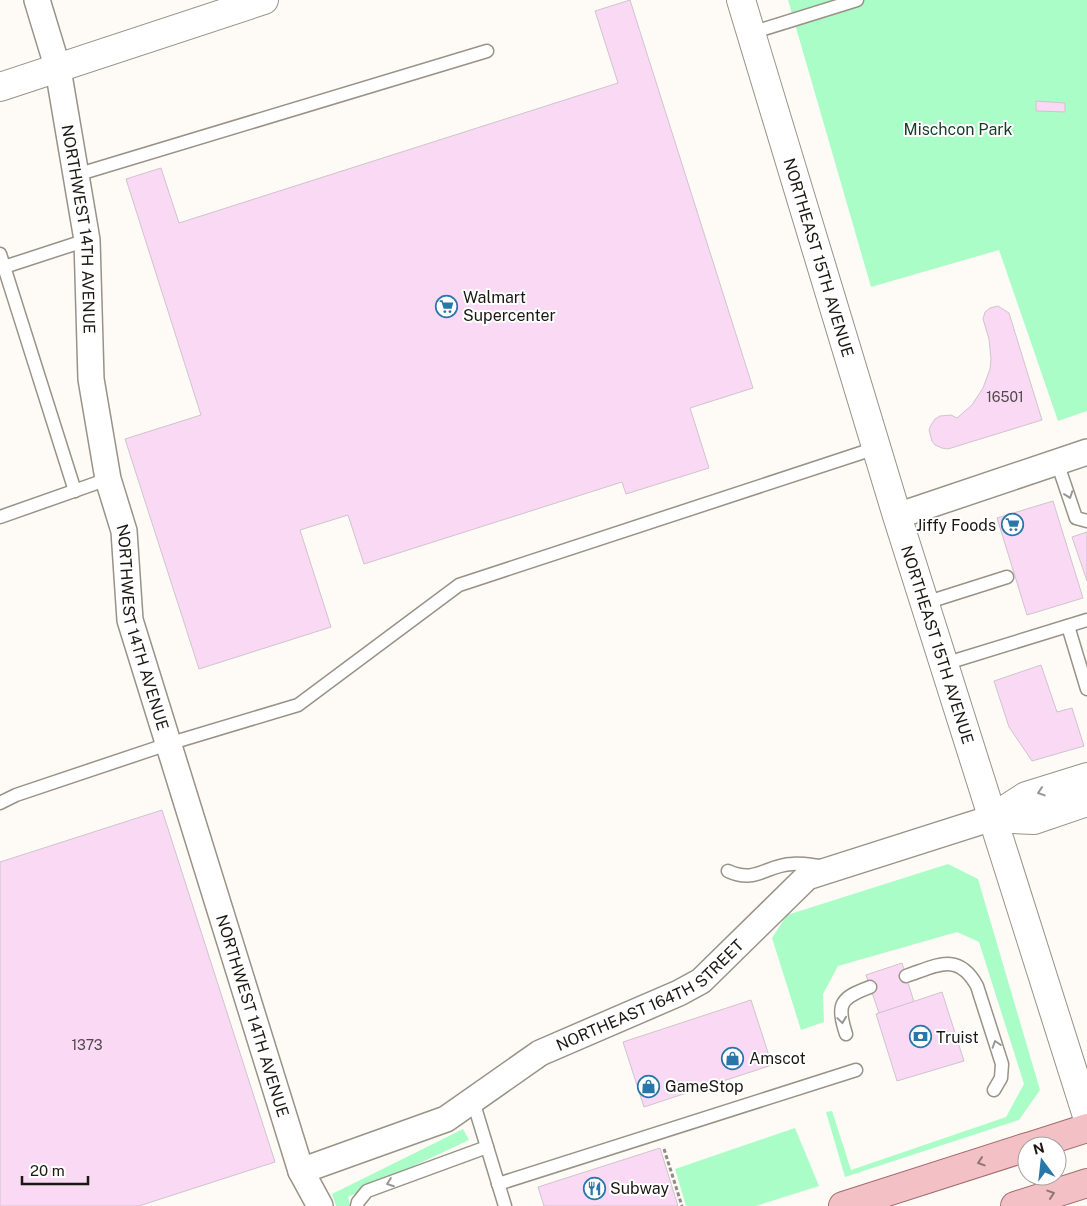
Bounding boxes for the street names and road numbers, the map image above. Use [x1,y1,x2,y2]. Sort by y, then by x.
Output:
street label: NORTHWEST 14TH AVENUE [58,123,99,334]
street label: NORTHEAST 15TH AVENUE [779,156,857,359]
street label: NORTHWEST 14TH AVENUE [112,522,173,733]
street label: NORTHEAST 15TH AVENUE [897,543,978,746]
street label: NORTHWEST 14TH AVENUE [212,912,293,1119]
street label: NORTHEAST 164TH STREET [553,935,748,1055]

